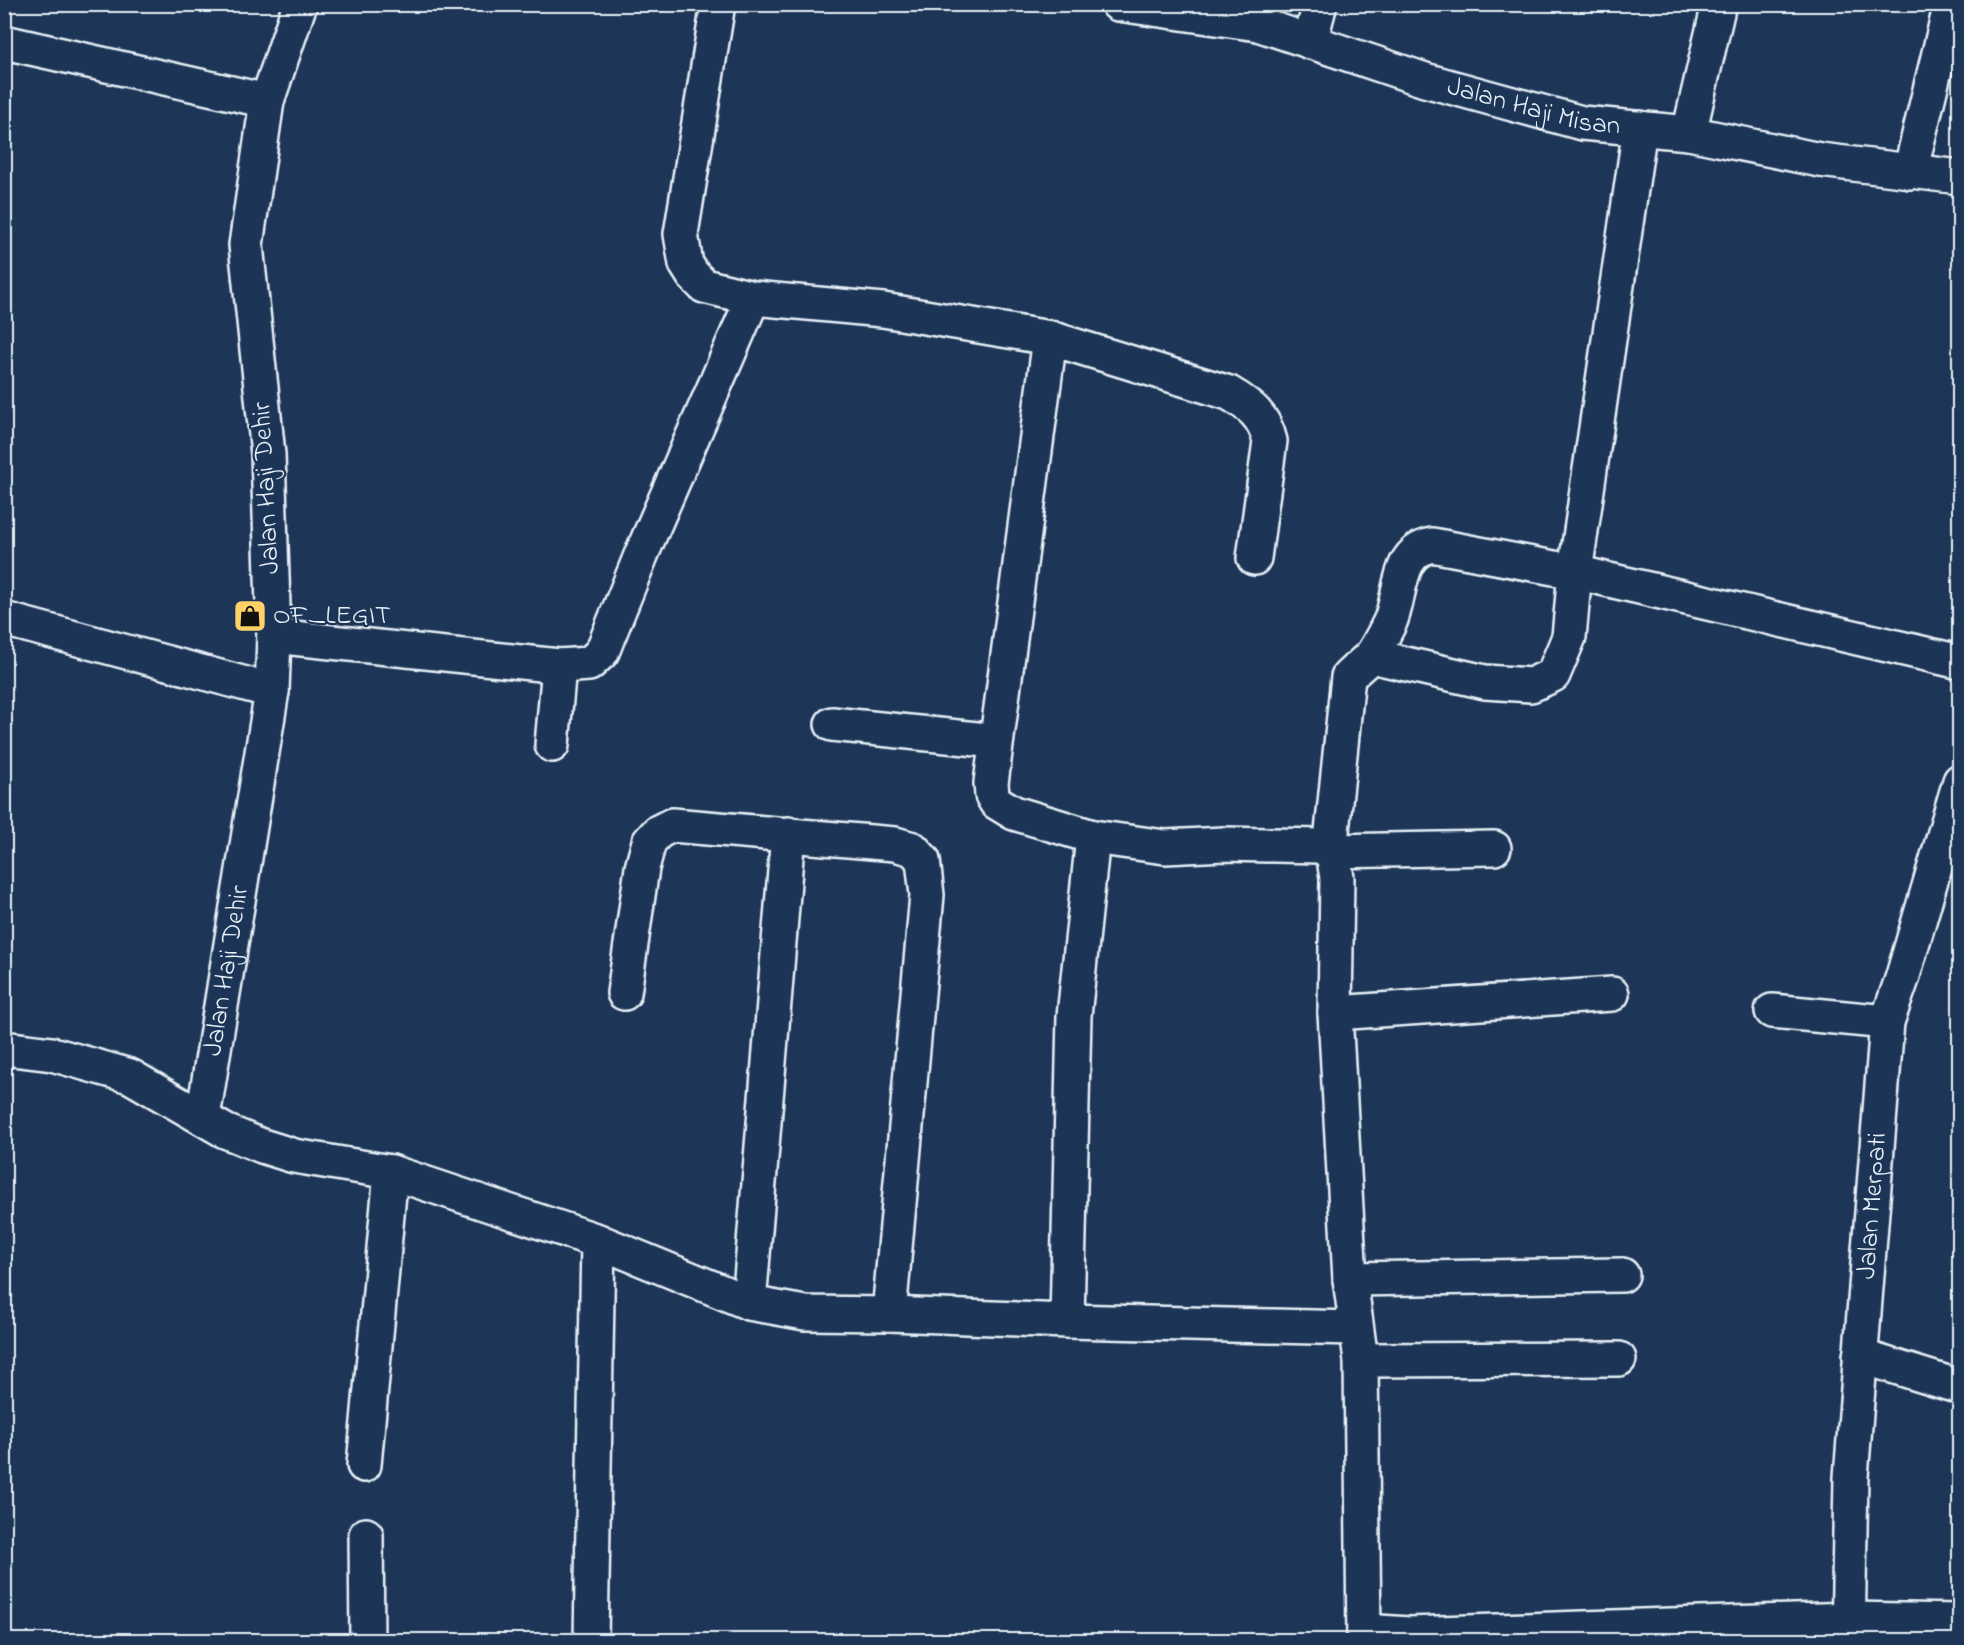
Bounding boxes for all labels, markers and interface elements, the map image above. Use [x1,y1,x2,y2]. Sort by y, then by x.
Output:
street label: Jalan Haji Misan [1443,67,1622,146]
street label: Jalan Haji Dehir [243,400,291,575]
place label: OF_LEGIT [273,597,391,636]
shop icon: OF_LEGIT [232,598,268,634]
street label: Jalan Haji Dehir [194,882,260,1059]
street label: Jalan Merpati [1847,1131,1898,1281]

